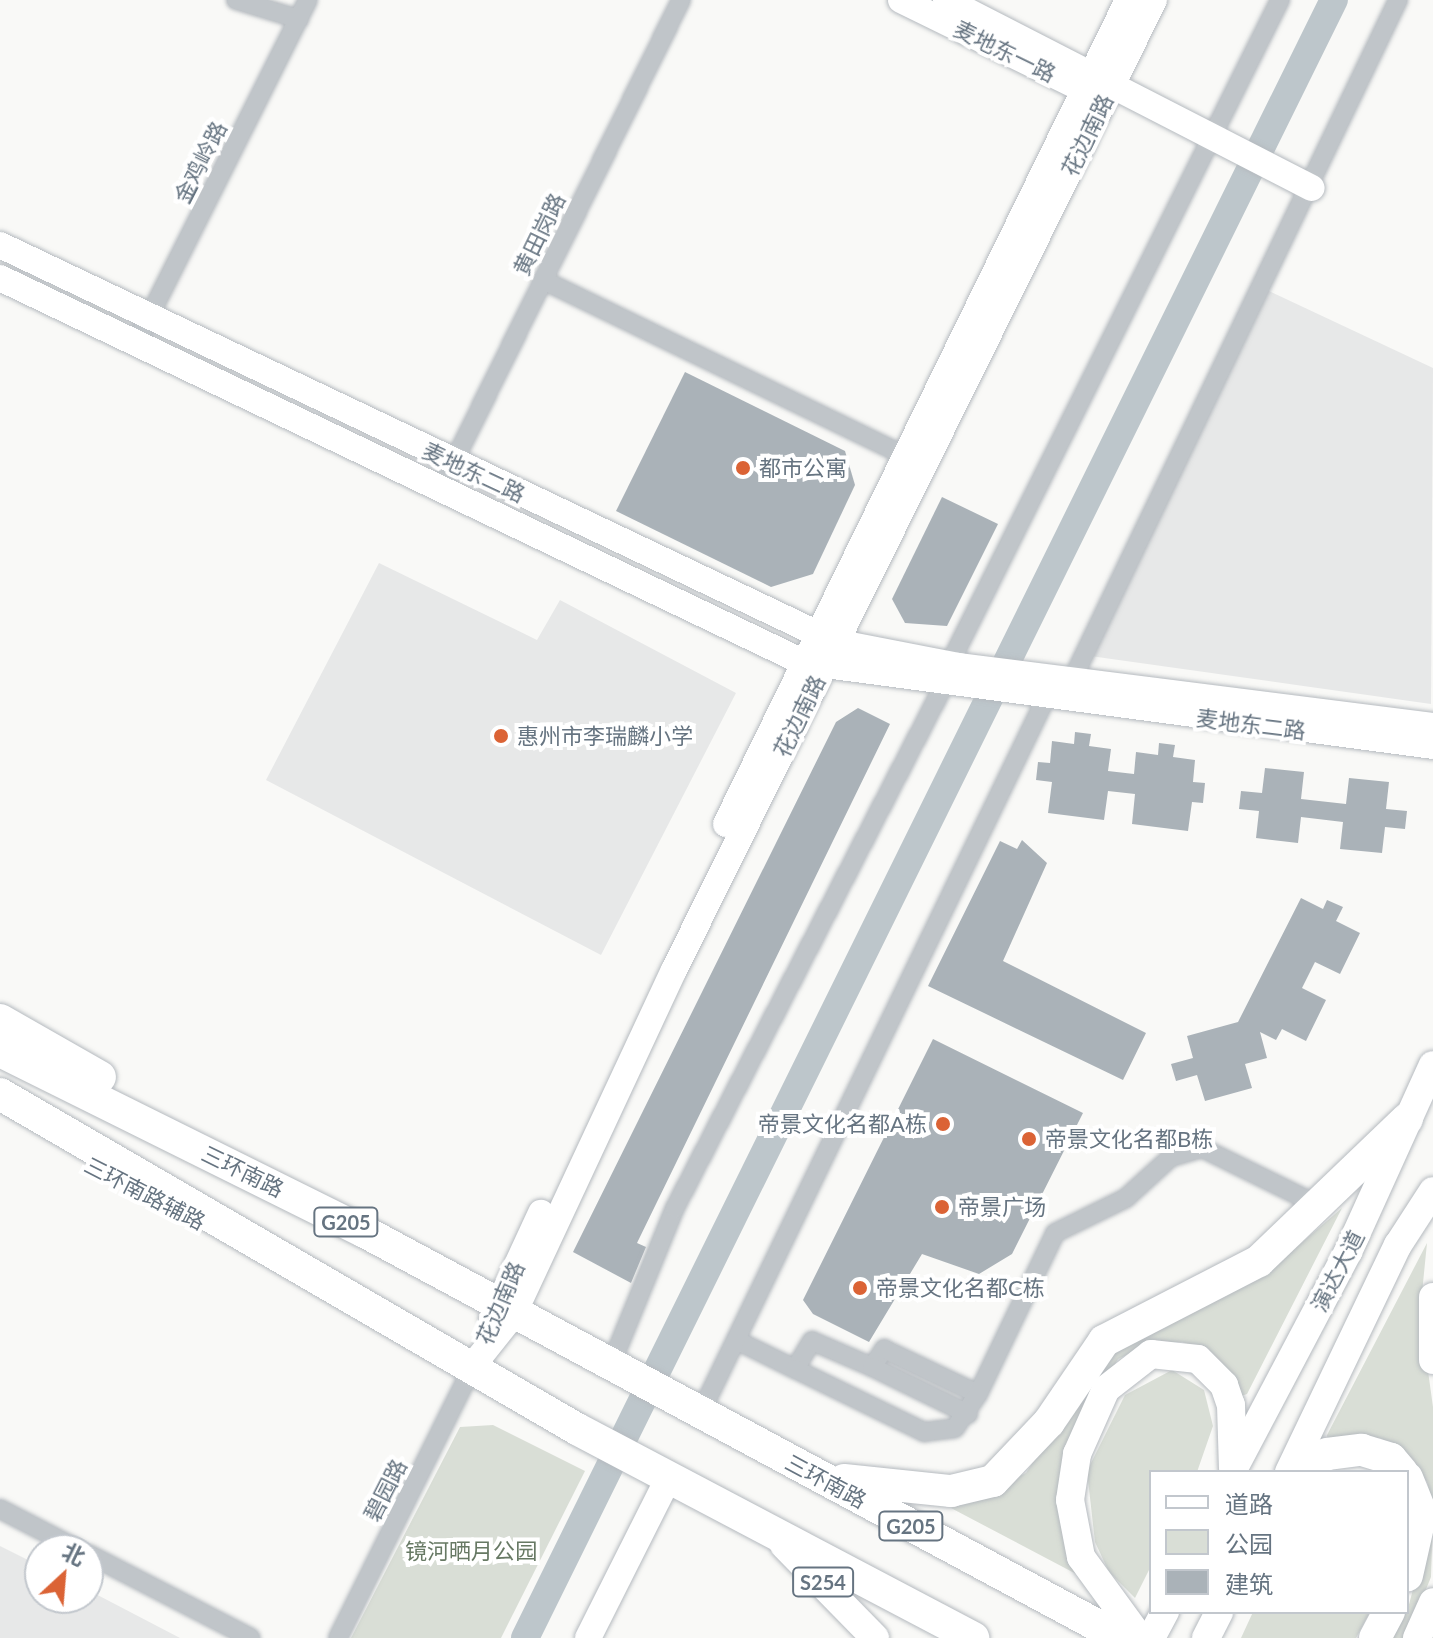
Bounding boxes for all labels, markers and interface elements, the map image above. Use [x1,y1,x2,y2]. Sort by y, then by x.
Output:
street label: 麦地东一路 [950,15,1060,87]
street label: 花边南路 [1056,90,1118,180]
street label: 金鸡岭路 [168,117,232,207]
street label: 黄田岗路 [508,189,570,279]
street label: 麦地东二路 [419,437,529,507]
place label: 都市公寓 [759,455,847,481]
marker: 都市公寓 [734,459,752,477]
street label: 花边南路 [768,671,830,761]
street label: 麦地东二路 [1195,704,1307,744]
place label: 惠州市李瑞麟小学 [517,723,693,749]
marker: 惠州市李瑞麟小学 [492,727,510,745]
place label: 帝景文化名都A栋 [758,1111,927,1137]
marker: 帝景文化名都A栋 [934,1115,952,1133]
place label: 帝景文化名都B栋 [1045,1126,1213,1152]
marker: 帝景文化名都B栋 [1020,1130,1038,1148]
street label: 三环南路 [198,1140,288,1202]
street label: 三环南路辅路 [80,1151,210,1235]
place label: 帝景广场 [958,1194,1046,1220]
marker: 帝景广场 [933,1198,951,1216]
road number: G205 [312,1206,380,1238]
street label: 演达大道 [1305,1226,1369,1316]
street label: 花边南路 [471,1257,529,1349]
place label: 帝景文化名都C栋 [876,1275,1045,1301]
marker: 帝景文化名都C栋 [851,1279,869,1297]
street label: 三环南路 [781,1449,871,1513]
street label: 碧园路 [358,1455,412,1525]
legend [1149,1470,1409,1614]
text: 道路 [1225,1489,1273,1518]
road number: G205 [877,1510,945,1542]
text: 公园 [1225,1529,1273,1558]
north arrow [24,1534,104,1614]
text: 北 [58,1537,90,1571]
park label: 镜河晒月公园 [405,1538,537,1564]
road number: S254 [791,1566,855,1598]
text: 建筑 [1225,1569,1273,1598]

